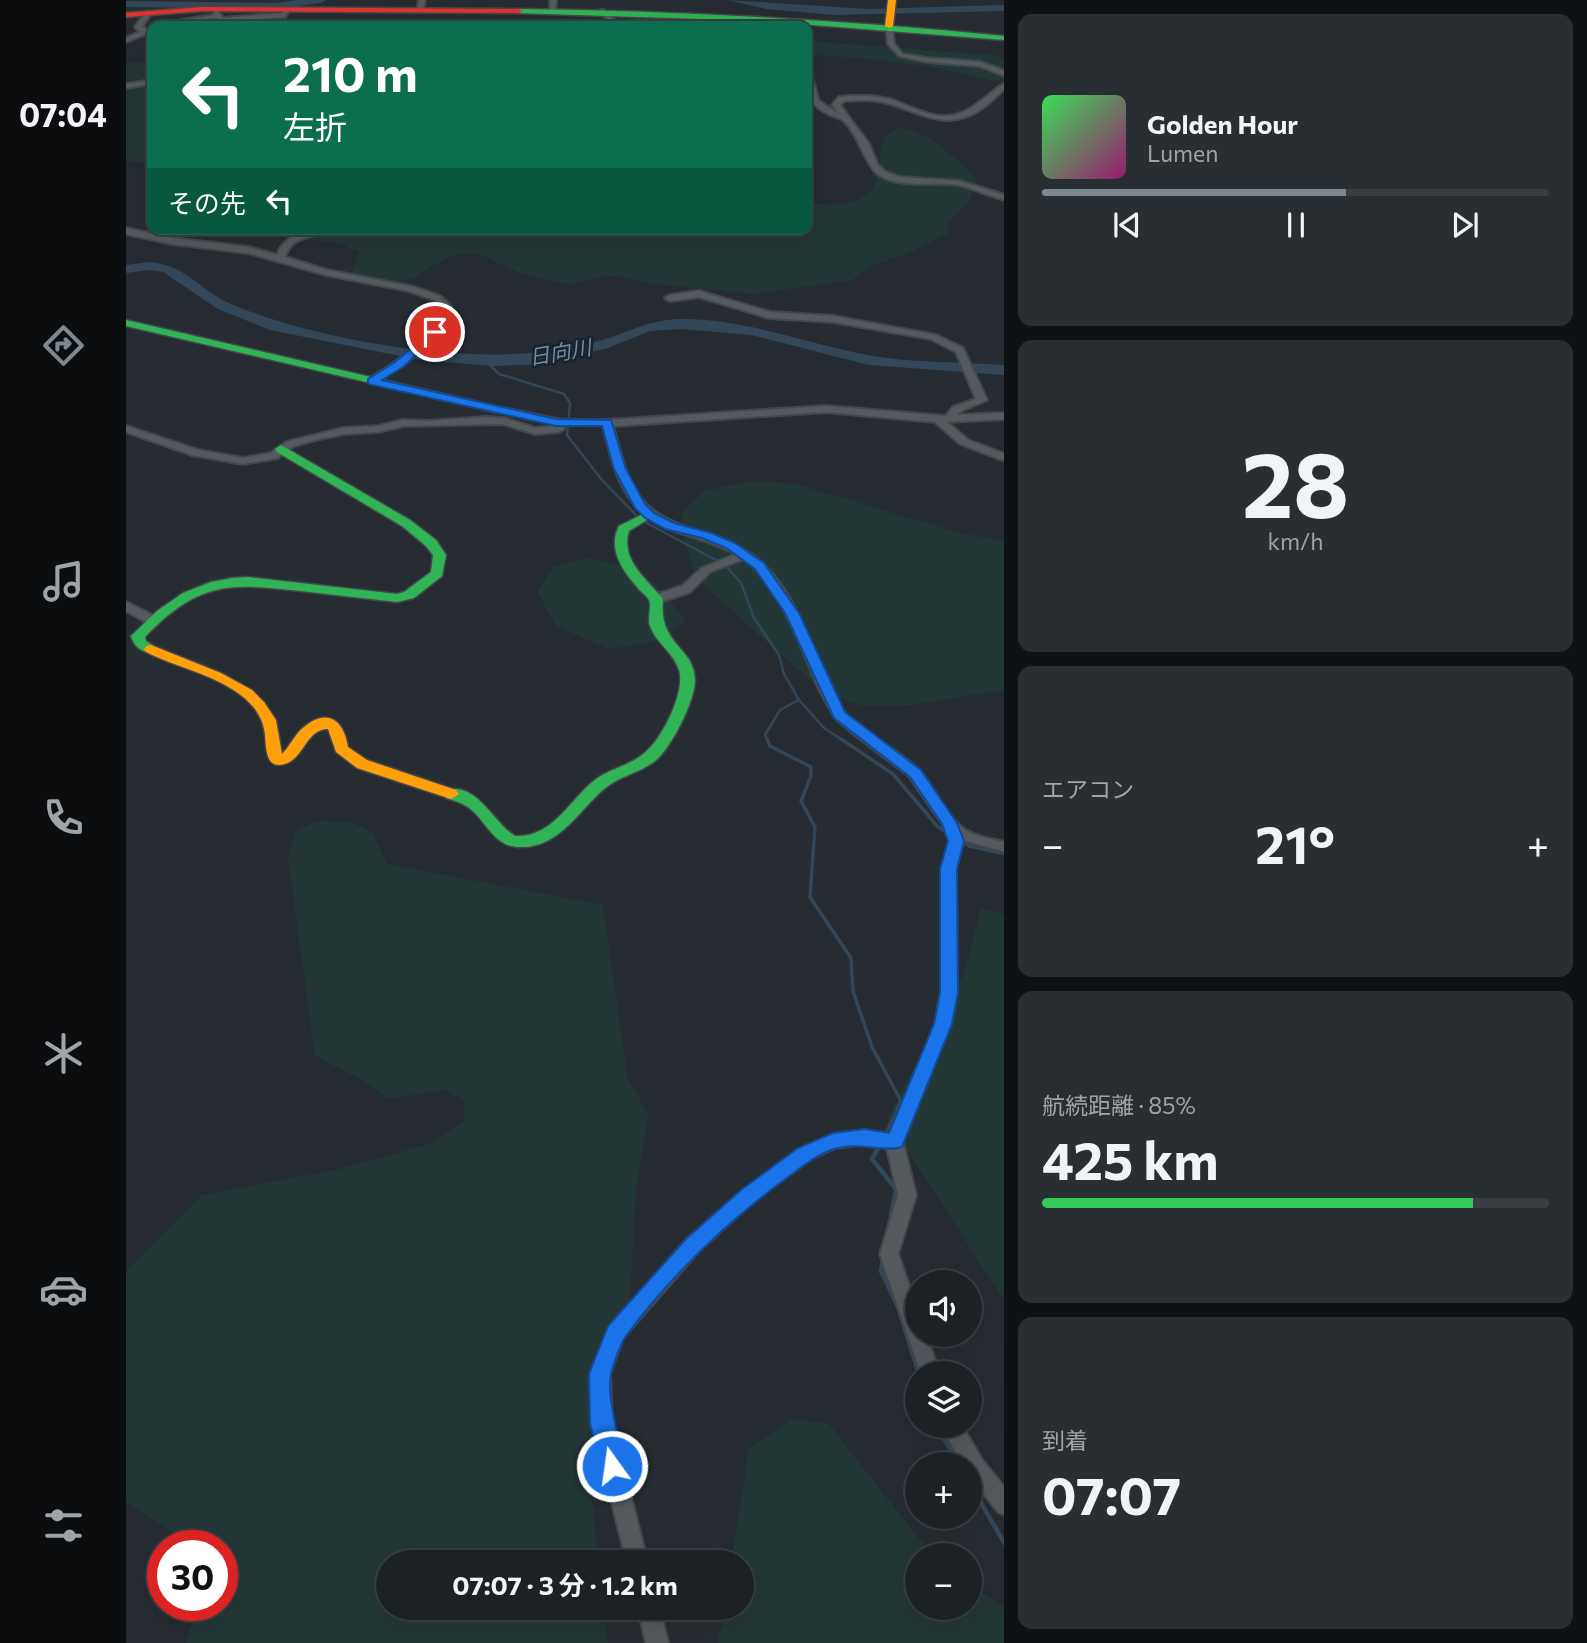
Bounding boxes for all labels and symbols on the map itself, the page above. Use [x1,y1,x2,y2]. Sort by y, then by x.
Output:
pin [405,302,465,362]
water label: 日向川 [527,333,595,369]
position arrow [575,1429,649,1503]
speed limit sign: 30 [147,1530,238,1621]

